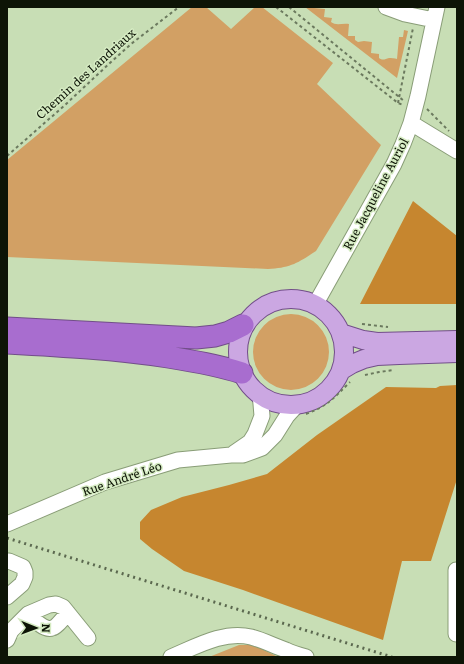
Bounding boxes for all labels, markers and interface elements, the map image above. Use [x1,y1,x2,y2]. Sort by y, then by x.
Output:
street label: Chemin des Landriaux [31,23,139,123]
street label: Rue Jacqueline Auriol [338,134,412,253]
street label: Rue André Léo [79,456,164,500]
north arrow [16,608,56,648]
text: N [39,623,55,633]

